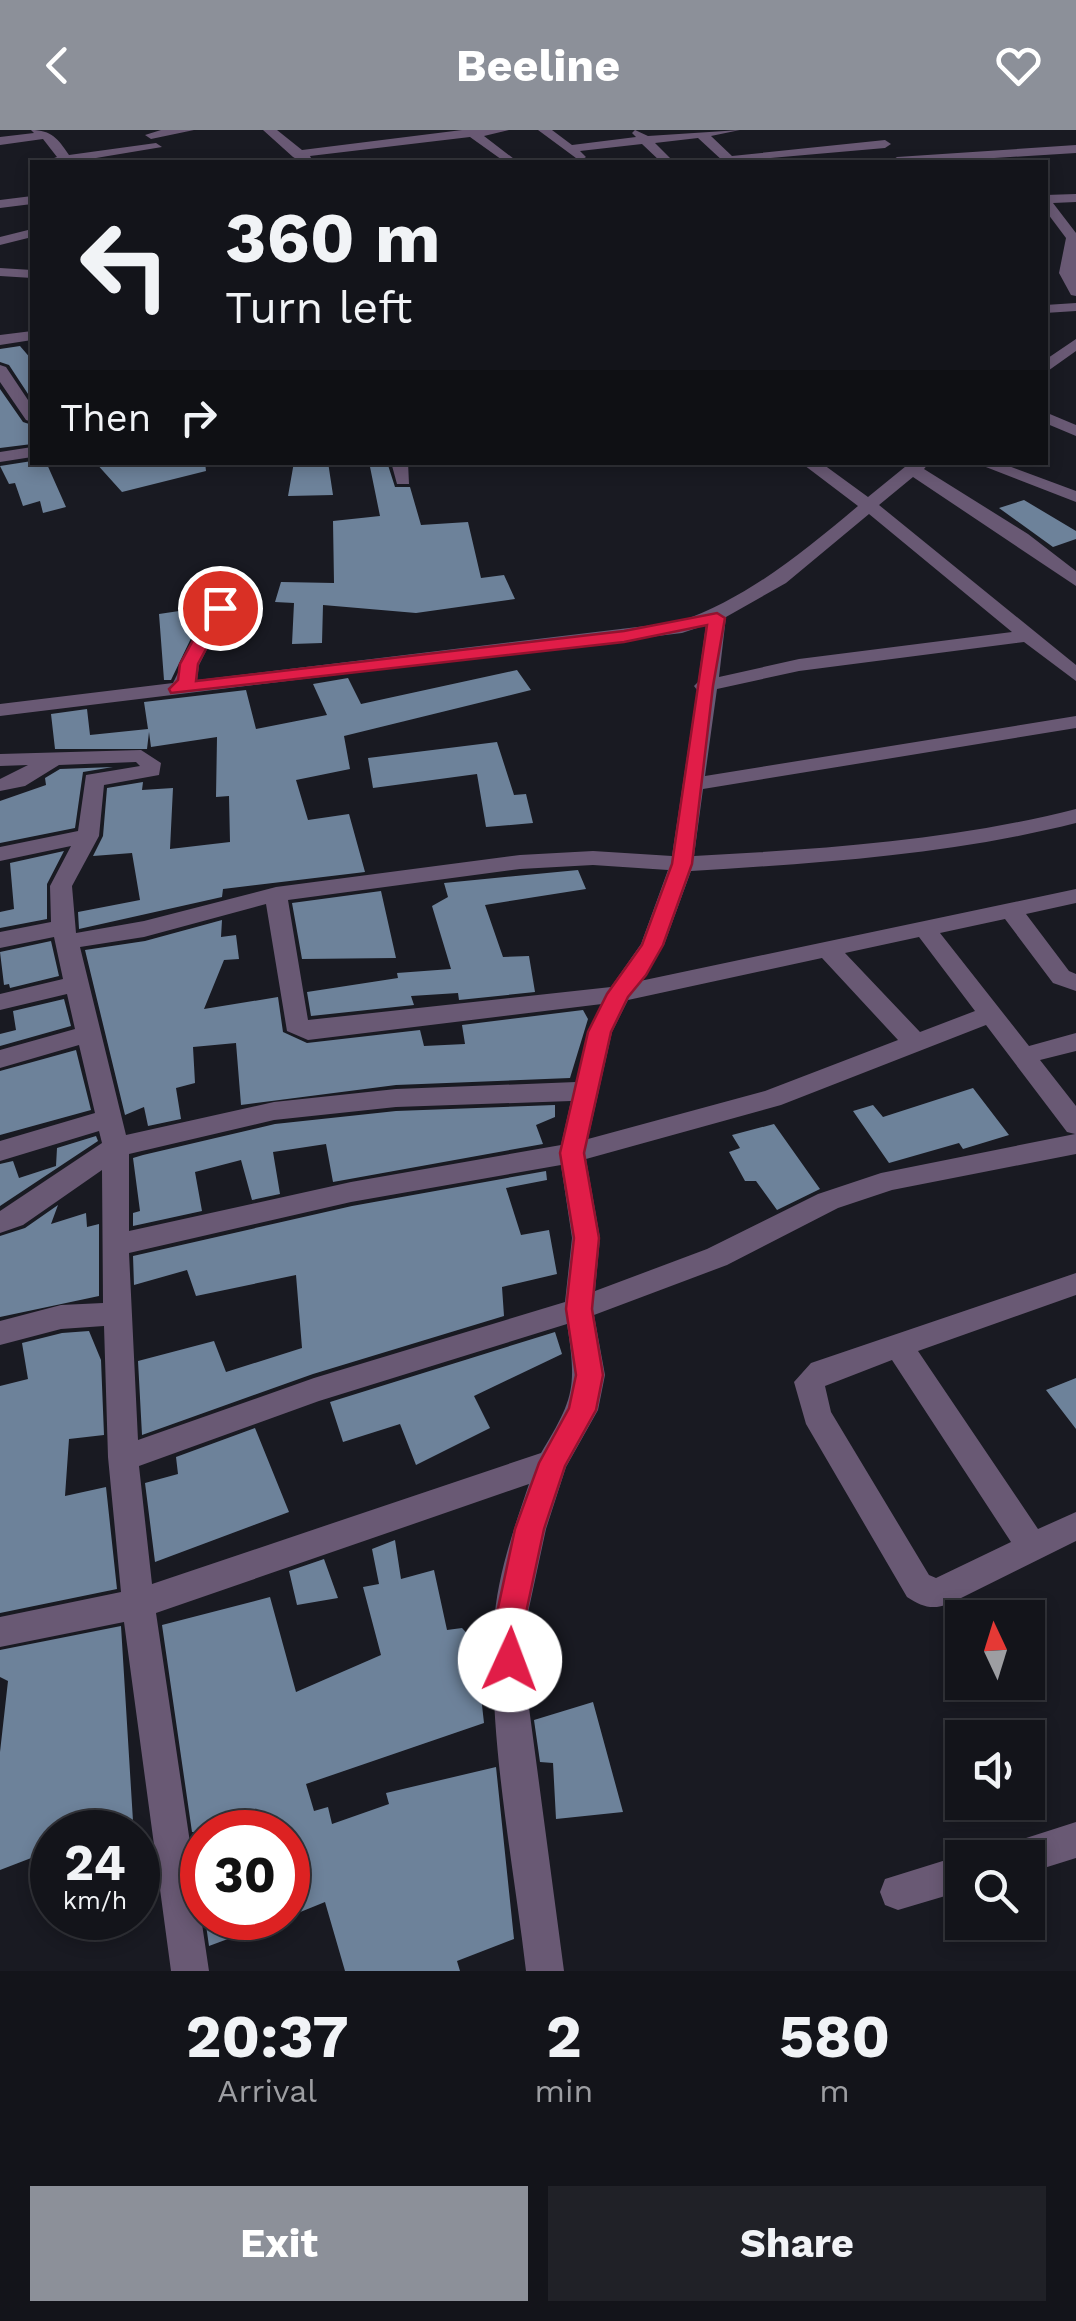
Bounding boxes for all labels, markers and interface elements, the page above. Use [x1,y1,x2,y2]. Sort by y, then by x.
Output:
icon: back [30,38,85,93]
icon: heart [991,38,1046,93]
text: Beeline [456,39,620,92]
text: 360 m [225,197,441,279]
icon: left [60,200,190,330]
text: Turn left [225,281,412,334]
icon: right [171,390,226,445]
text: Then [60,396,151,440]
pin [178,566,263,651]
icon: arrive [193,581,248,636]
north arrow [945,1600,1045,1700]
map controls [945,1600,1045,1940]
position arrow [458,1608,562,1712]
button: sound [945,1720,1045,1820]
speed limit sign: 30 [180,1810,310,1940]
text: 24 [64,1833,126,1892]
button: search [945,1840,1045,1940]
text: km/h [63,1886,127,1915]
text: 20:37 [186,2001,349,2072]
text: 2 [546,2001,582,2072]
text: 580 [779,2001,890,2072]
text: Arrival [217,2072,317,2110]
text: min [534,2072,593,2110]
text: m [819,2072,850,2110]
button: Exit [30,2186,528,2301]
button: Share [548,2186,1046,2301]

